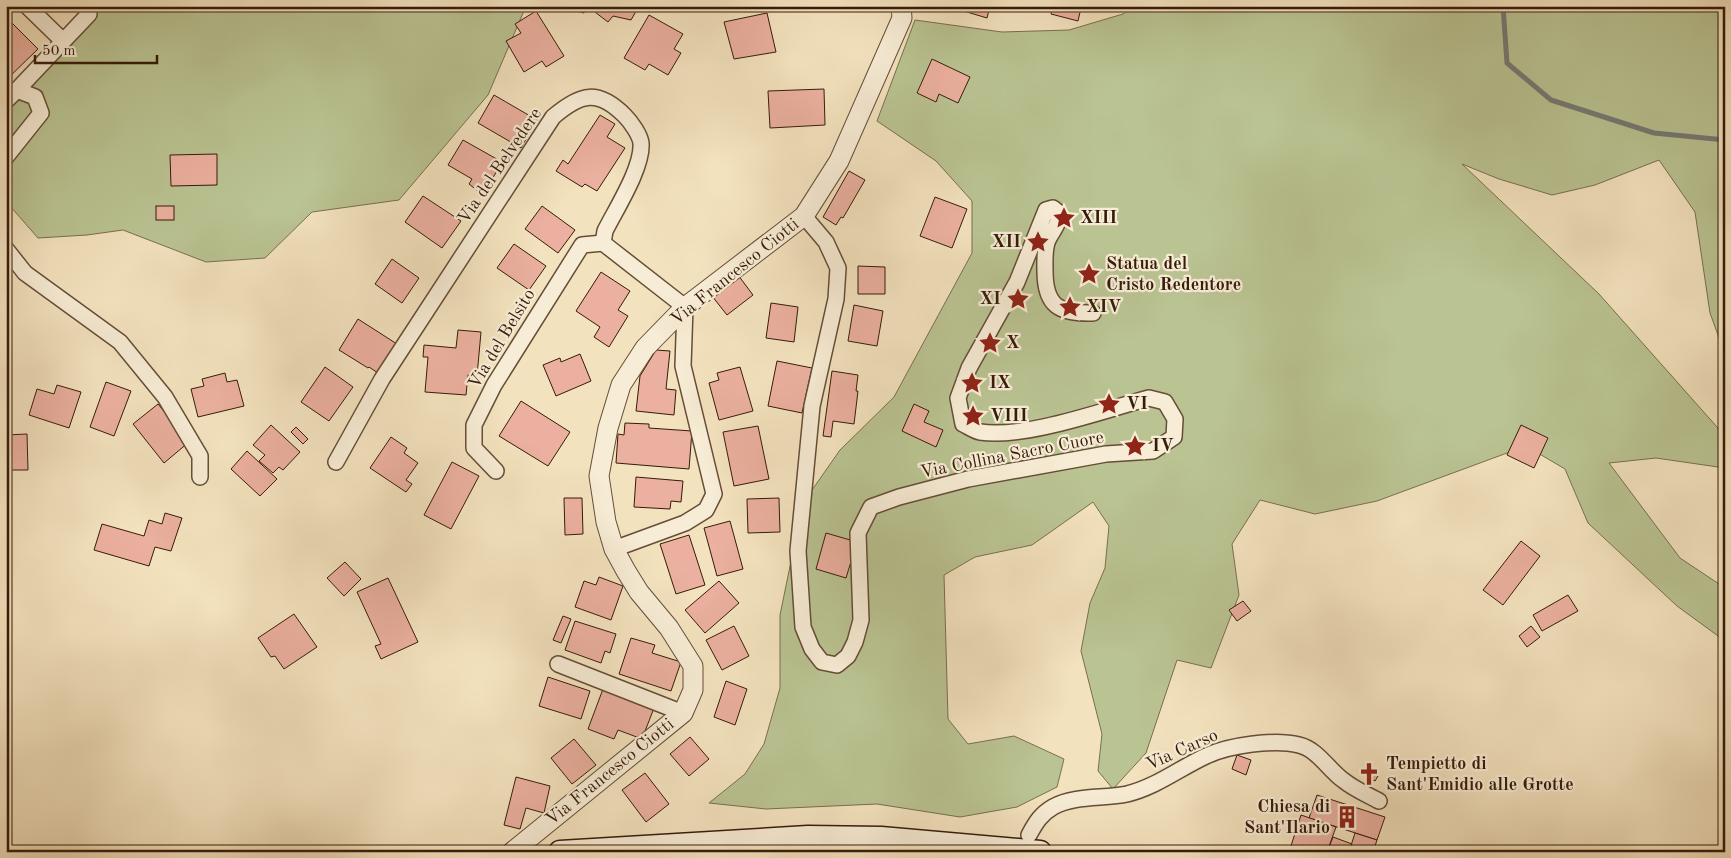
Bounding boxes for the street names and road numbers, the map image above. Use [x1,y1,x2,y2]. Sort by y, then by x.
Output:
street label: Via del Belvedere [455,105,545,227]
street label: Via Francesco Ciotti [668,215,803,329]
street label: Via del Belsito [465,286,539,392]
street label: Via Collina Sacro Cuore [919,428,1105,482]
street label: Via Francesco Ciotti [543,715,678,829]
street label: Via Carso [1143,726,1221,774]

